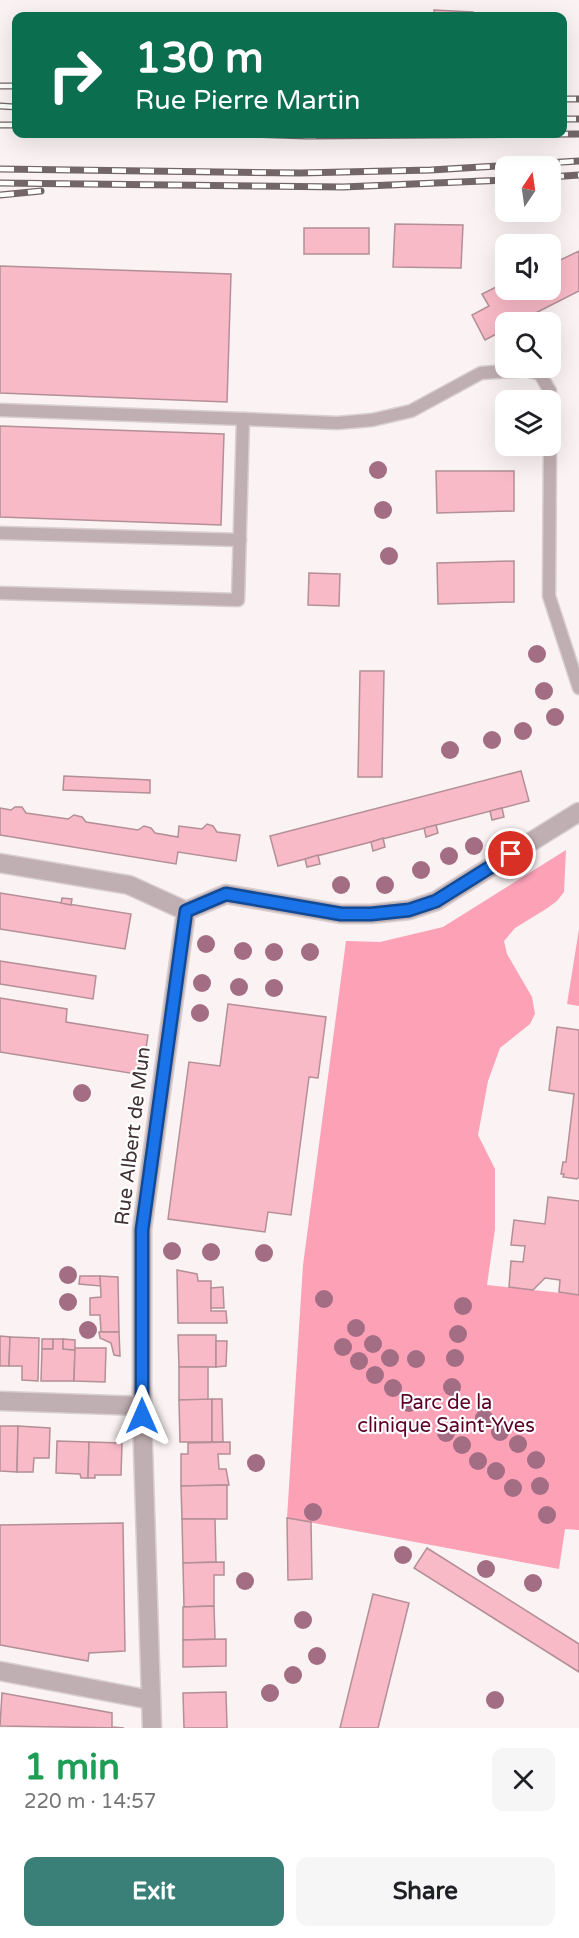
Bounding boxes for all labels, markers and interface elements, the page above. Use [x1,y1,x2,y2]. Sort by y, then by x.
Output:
text: 130 m [135,33,264,84]
icon: right [36,36,114,114]
text: Rue Pierre Martin [135,84,361,117]
north arrow [495,156,561,222]
map controls [495,156,561,456]
button: sound [495,234,561,300]
button: search [495,312,561,378]
button: layers [495,390,561,456]
pin [485,828,536,879]
icon: arrive [494,837,527,870]
street label: Rue Albert de Mun [110,1045,156,1227]
position arrow [110,1384,174,1448]
park label: Parc de la clinique Saint-Yves [357,1391,535,1438]
text: 1 min [24,1746,120,1789]
button: close [492,1748,555,1811]
text: 220 m · 14:57 [24,1790,156,1814]
button: Exit [24,1857,284,1926]
button: Share [296,1857,555,1926]

